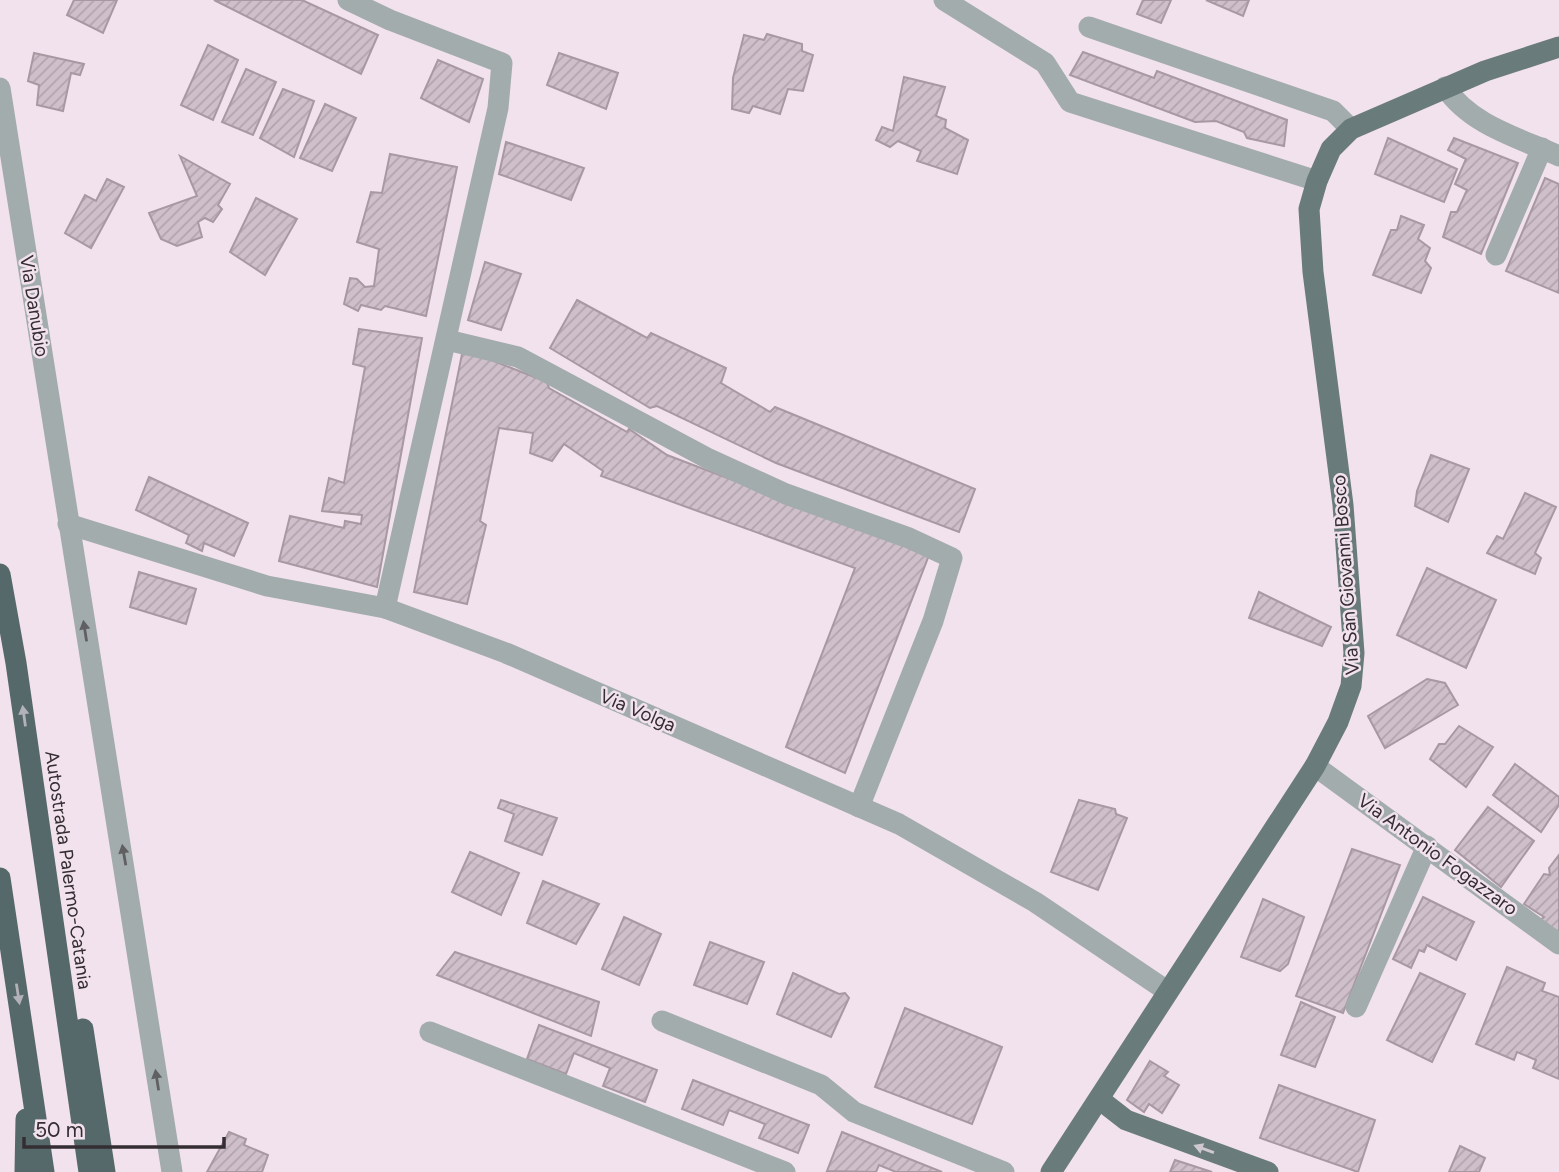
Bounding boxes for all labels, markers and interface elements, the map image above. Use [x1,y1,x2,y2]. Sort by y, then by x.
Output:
street label: Via Danubio [15,254,54,358]
street label: Via San Giovanni Bosco [1327,474,1364,676]
one-way arrow [79,620,90,642]
street label: Via Volga [596,684,679,737]
one-way arrow [18,705,29,727]
street label: Autostrada Palermo-Catania [40,749,97,991]
street label: Via Antonio Fogazzaro [1353,789,1522,920]
one-way arrow [118,844,129,866]
one-way arrow [12,983,23,1005]
one-way arrow [152,1069,163,1091]
scale bar [24,1106,224,1150]
text: 50 m [35,1117,84,1142]
one-way arrow [1193,1143,1214,1154]

